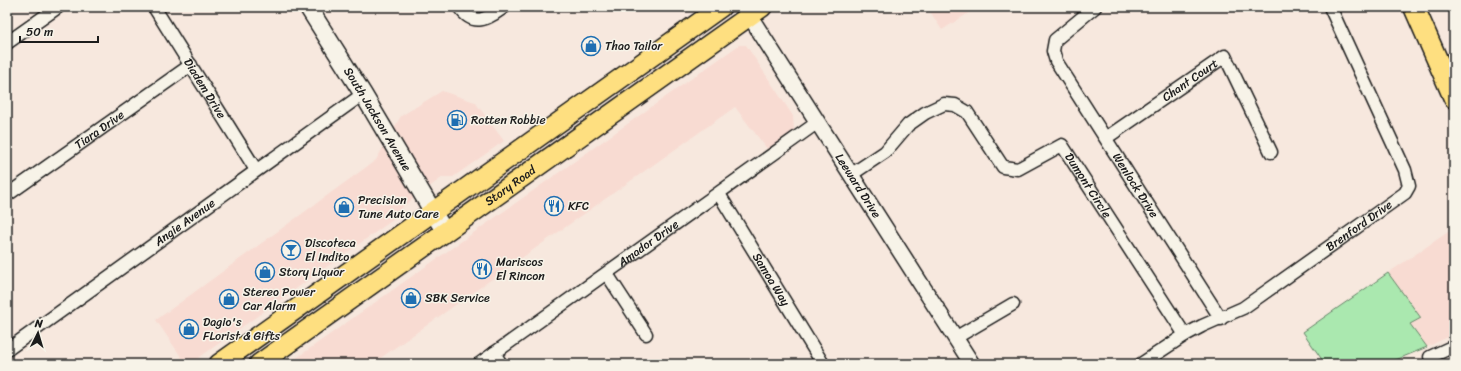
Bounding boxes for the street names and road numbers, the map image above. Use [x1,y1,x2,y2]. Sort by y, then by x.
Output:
street label: Chant Court [1157,53,1223,107]
street label: Diadem Drive [178,54,232,123]
street label: South Jackson Avenue [337,62,418,176]
street label: Tiara Drive [70,104,129,155]
street label: Dumont Circle [1059,148,1118,223]
street label: Wenlock Drive [1106,148,1165,222]
street label: Leeward Drive [829,149,887,223]
street label: Story Road [480,159,542,212]
street label: Angie Avenue [149,192,220,252]
street label: Brenford Drive [1321,194,1397,257]
street label: Amador Drive [612,214,683,273]
street label: Samoa Way [746,248,797,311]

